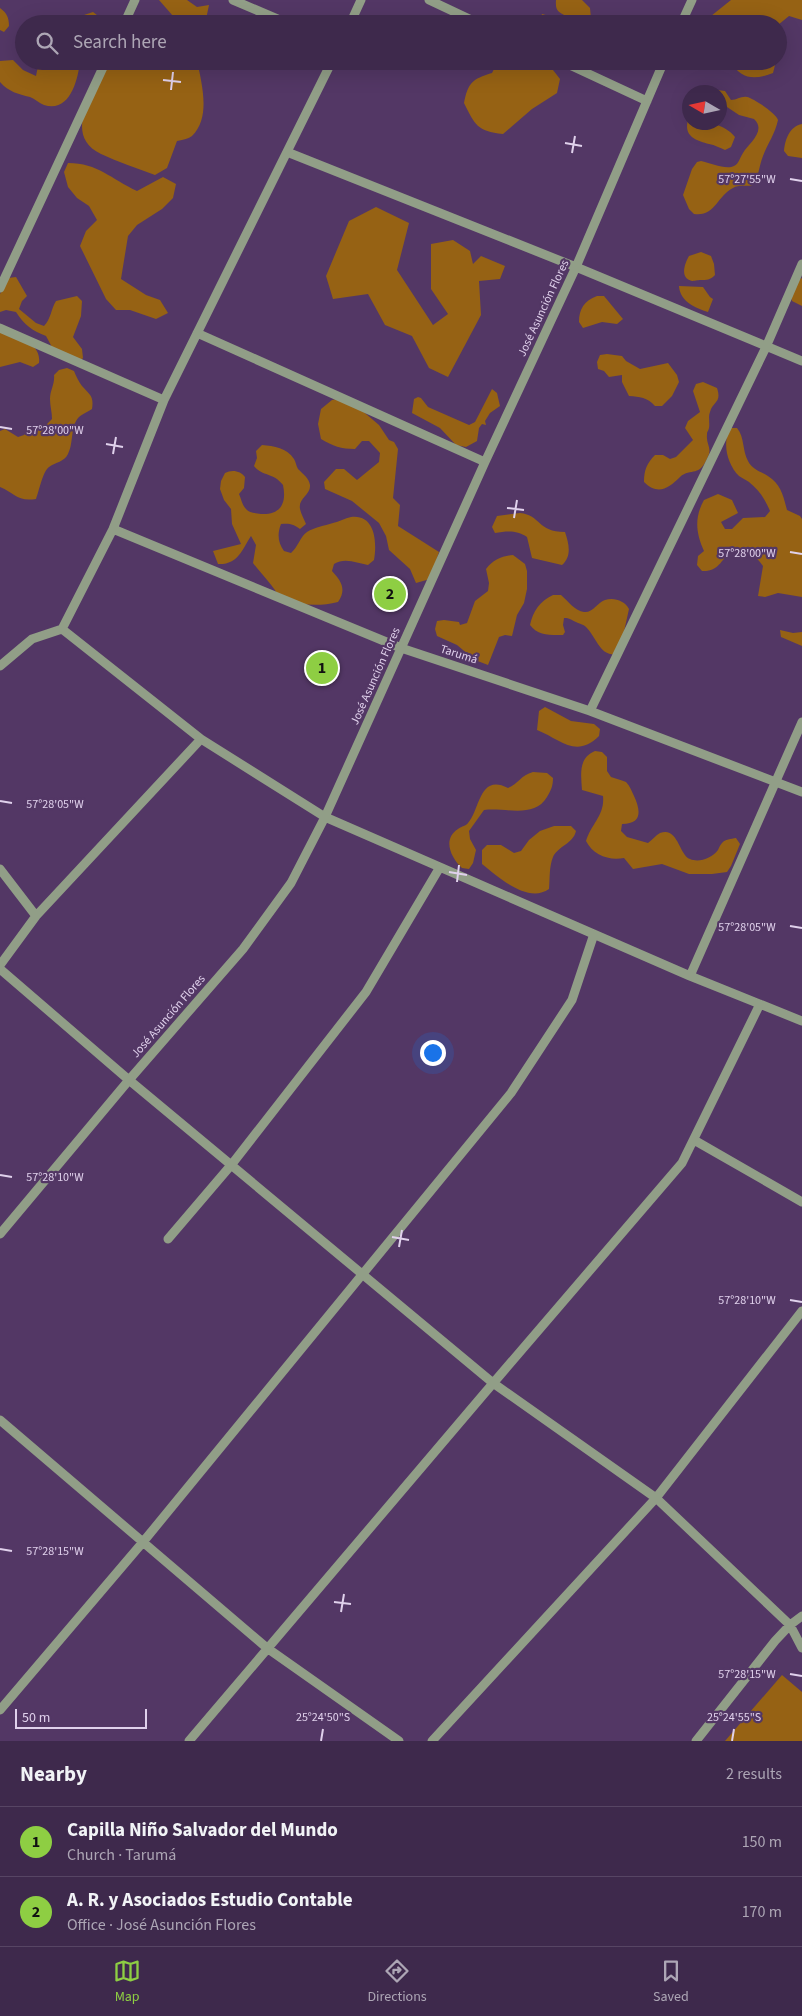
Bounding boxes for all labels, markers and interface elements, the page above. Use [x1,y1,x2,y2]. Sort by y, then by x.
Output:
search box [15,15,787,70]
icon: search [33,29,61,57]
text: Search here [73,29,167,56]
north arrow [682,85,727,130]
text: 57°27'55"W [718,171,776,188]
street label: José Asunción Flores [514,257,573,359]
text: 57°28'00"W [26,422,84,439]
text: 57°28'00"W [718,545,776,562]
pin: 2 [374,575,406,613]
street label: José Asunción Flores [346,625,405,728]
street label: Tarumá [438,640,480,668]
pin: 1 [306,649,338,687]
text: 57°28'05"W [26,796,84,813]
text: 57°28'05"W [718,919,776,936]
street label: José Asunción Flores [128,971,209,1062]
your location [420,1040,446,1066]
text: 57°28'10"W [26,1169,84,1186]
text: 57°28'10"W [718,1292,776,1309]
text: 57°28'15"W [26,1543,84,1560]
text: 57°28'15"W [718,1666,776,1683]
scale bar [15,1706,148,1729]
text: 50 m [22,1708,50,1728]
text: 25°24'50"S [296,1709,350,1726]
text: 25°24'55"S [707,1709,761,1726]
text: Nearby [20,1759,87,1789]
text: 2 results [726,1763,782,1785]
text: Capilla Niño Salvador del Mundo [67,1817,338,1844]
text: 1 [32,1831,40,1853]
text: 150 m [742,1831,782,1853]
text: Church · Tarumá [67,1844,176,1866]
text: A. R. y Asociados Estudio Contable [67,1887,353,1914]
text: 2 [32,1901,40,1923]
text: 170 m [742,1901,782,1923]
text: Office · José Asunción Flores [67,1914,256,1936]
tab: Map [113,1957,141,2007]
tab: Directions [367,1957,427,2007]
tab: Saved [653,1957,689,2007]

